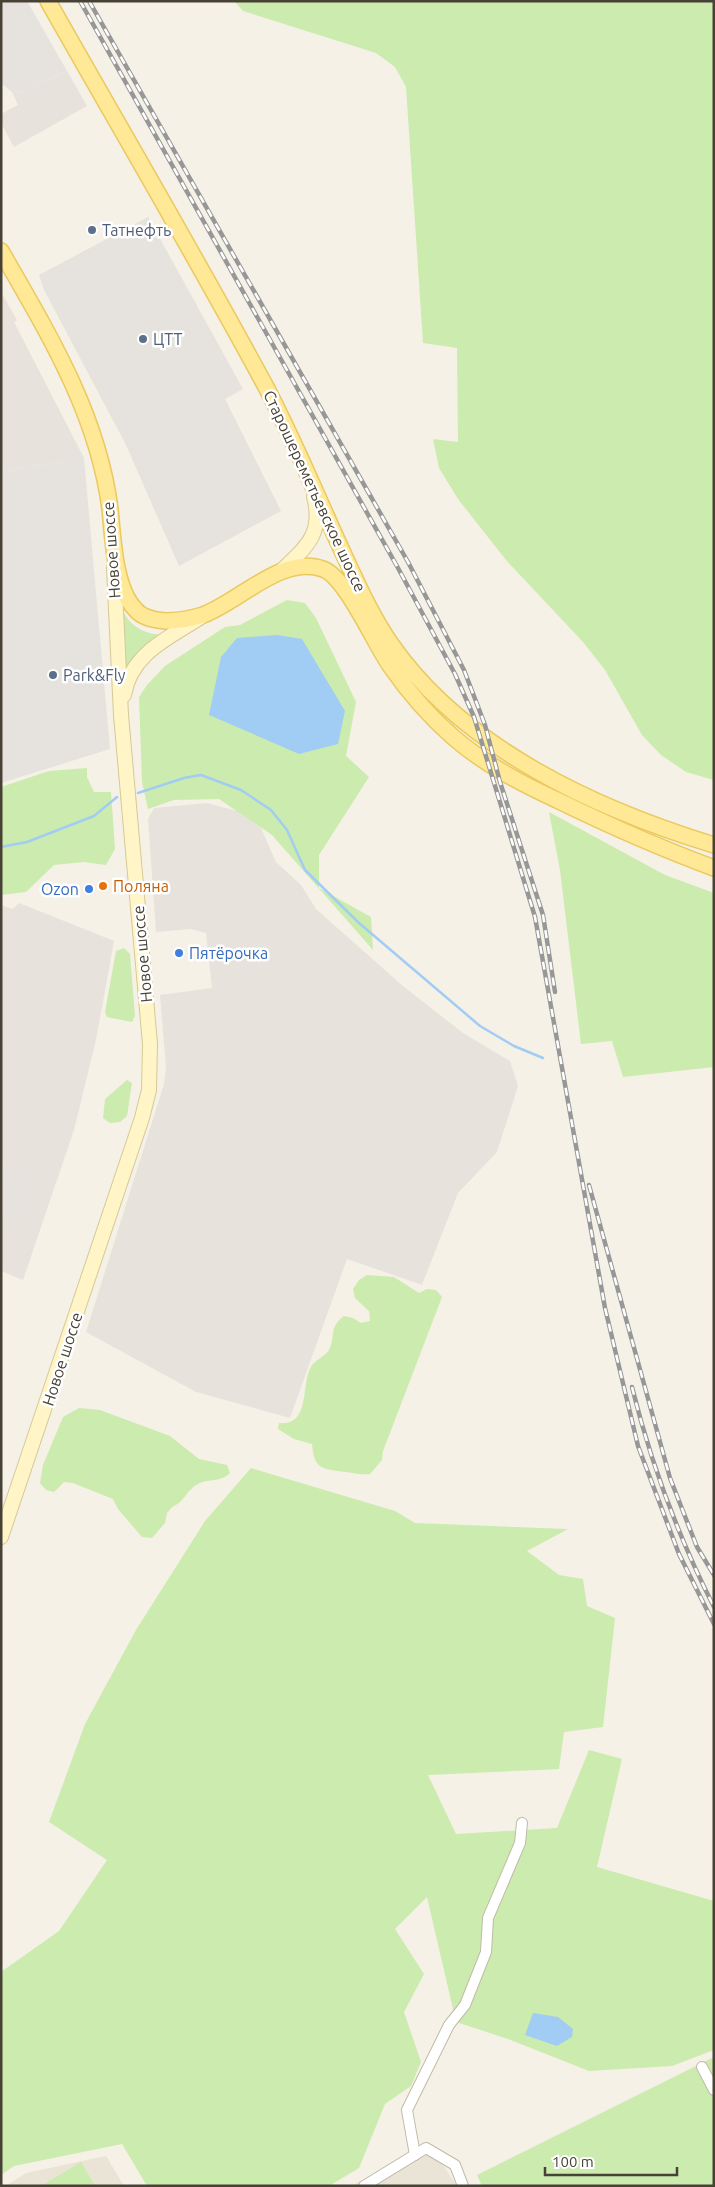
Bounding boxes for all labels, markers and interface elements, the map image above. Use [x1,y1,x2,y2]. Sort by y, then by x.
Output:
place label: Татнефть [102,221,171,239]
marker: Татнефть [86,224,98,236]
place label: ЦТТ [153,330,182,348]
marker: ЦТТ [137,333,149,345]
street label: Старошереметьевское шоссе [260,387,370,595]
street label: Новое шоссе [99,501,123,599]
place label: Park&Fly [63,666,126,684]
marker: Park&Fly [47,669,59,681]
place label: Поляна [113,877,169,895]
place label: Ozon [41,880,79,898]
marker: Поляна [97,880,109,892]
marker: Ozon [83,883,95,895]
street label: Новое шоссе [129,905,155,1003]
place label: Пятёрочка [189,944,268,962]
marker: Пятёрочка [173,947,185,959]
street label: Новое шоссе [38,1310,86,1408]
scale bar [545,2144,678,2176]
text: 100 m [552,2153,594,2170]

